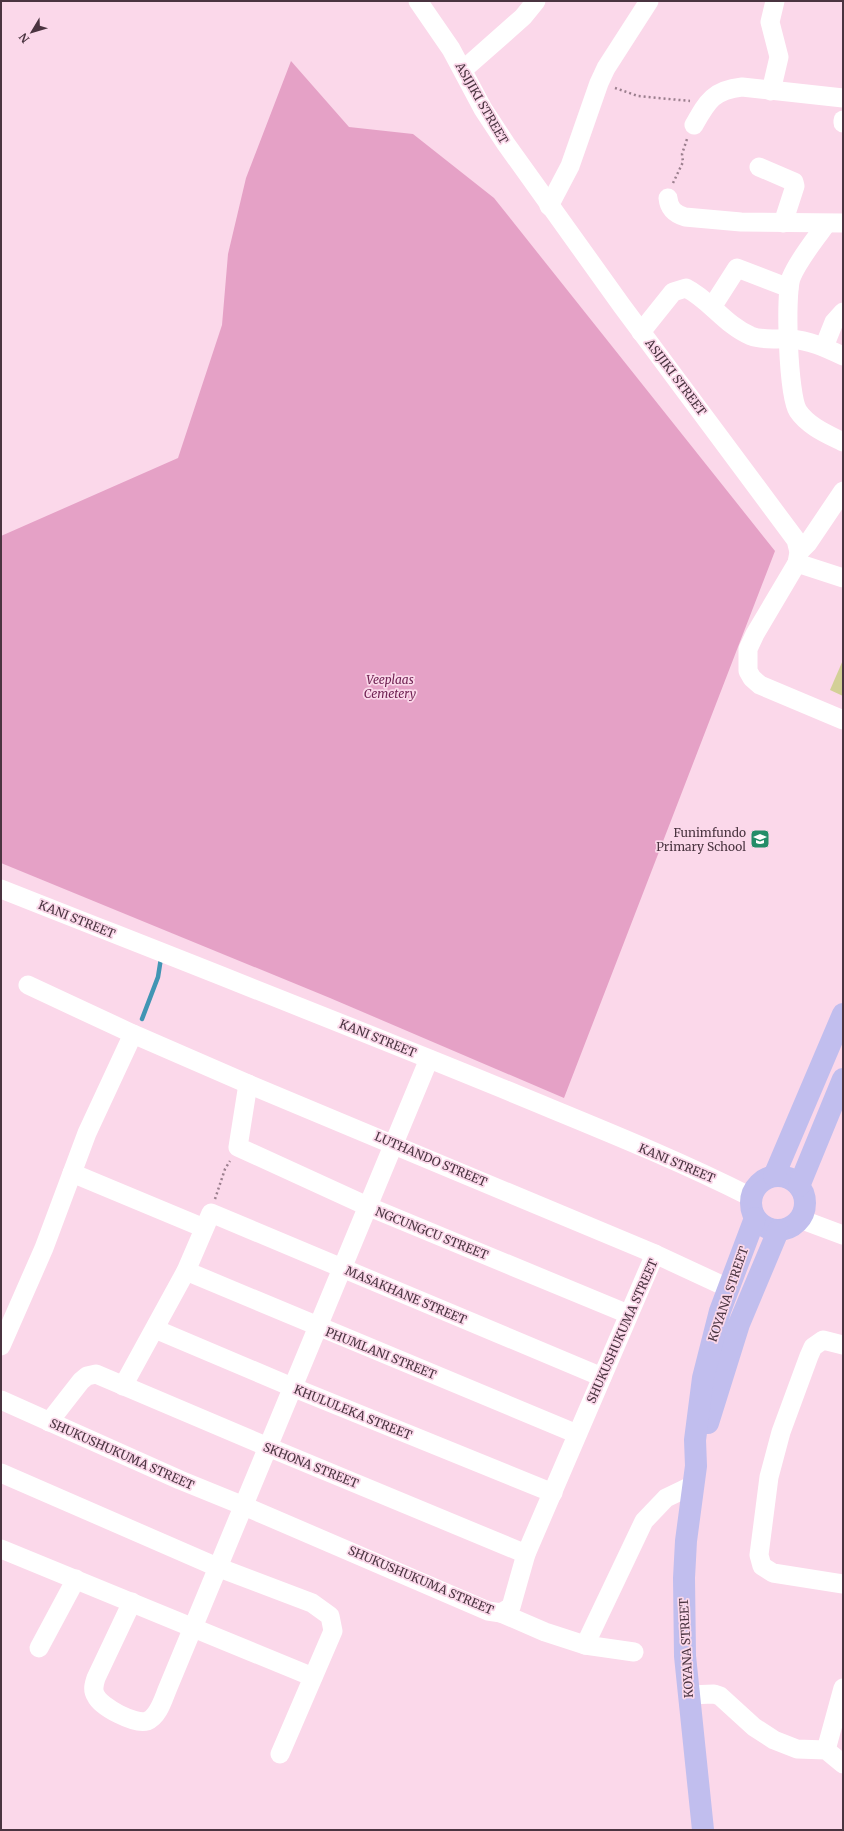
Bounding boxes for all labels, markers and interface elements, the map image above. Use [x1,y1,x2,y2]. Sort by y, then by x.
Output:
north arrow [12,12,52,52]
text: N [16,30,32,46]
street label: ASIJIKI STREET [452,59,512,147]
street label: ASIJIKI STREET [642,335,710,419]
park label: Veeplaas Cemetery [364,672,417,701]
place label: Funimfundo Primary School [656,825,746,854]
school or university icon: Funimfundo Primary School [749,828,771,850]
street label: KANI STREET [36,897,118,941]
street label: KANI STREET [337,1016,419,1060]
street label: LUTHANDO STREET [373,1129,490,1190]
street label: KANI STREET [637,1140,718,1186]
street label: NGCUNGCU STREET [373,1204,491,1263]
street label: KOYANA STREET [705,1244,752,1344]
street label: SHUKUSHUKUMA STREET [583,1256,661,1406]
street label: MASAKHANE STREET [343,1263,469,1328]
street label: PHUMLANI STREET [323,1324,439,1382]
street label: KHULULEKA STREET [292,1381,415,1443]
street label: SHUKUSHUKUMA STREET [47,1415,197,1493]
street label: SKHONA STREET [261,1439,361,1491]
street label: SHUKUSHUKUMA STREET [346,1543,497,1618]
street label: KOYANA STREET [676,1597,696,1698]

